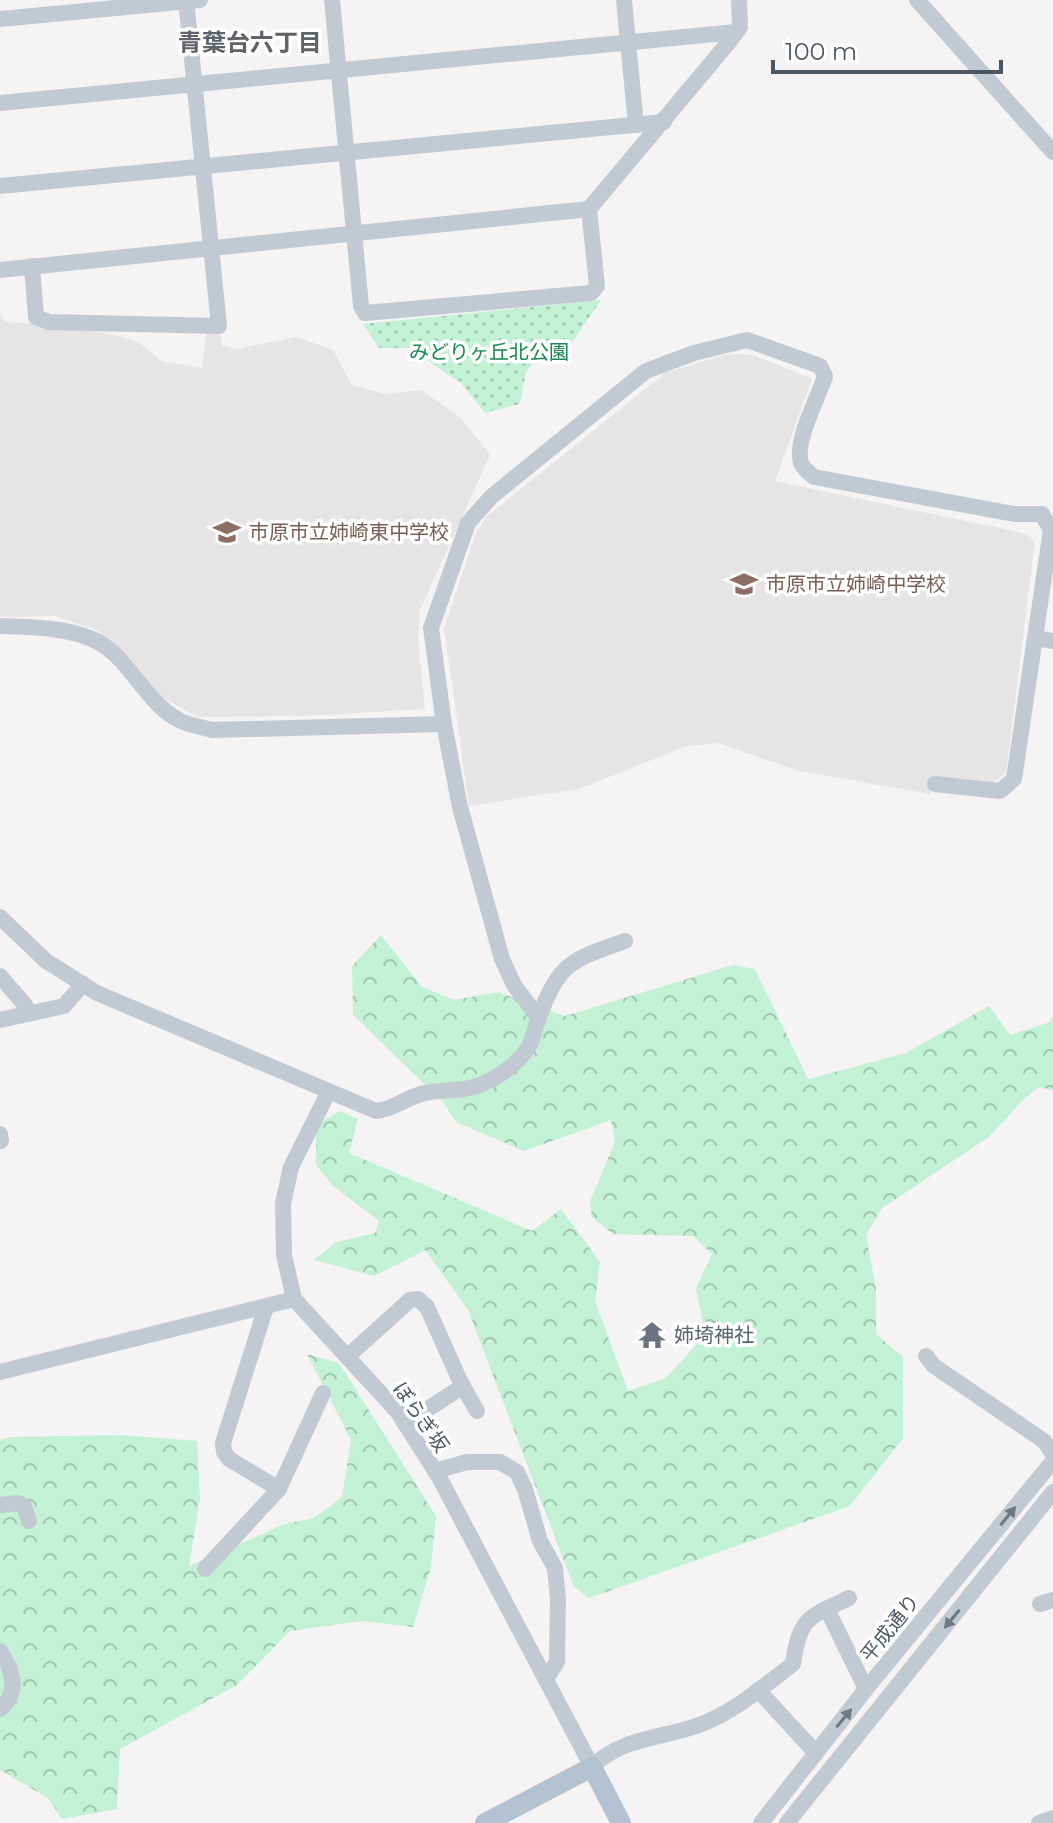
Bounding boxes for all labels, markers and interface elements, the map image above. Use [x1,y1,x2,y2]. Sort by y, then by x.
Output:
scale bar [773,24,1001,74]
district label: 青葉台六丁目 [178,28,322,57]
text: 100 m [785,37,857,66]
park label: みどりヶ丘北公園 [409,340,569,364]
school or university icon: 市原市立姉崎東中学校 [212,517,242,547]
place label: 市原市立姉崎東中学校 [249,520,449,544]
school or university icon: 市原市立姉崎中学校 [729,569,759,599]
place label: 市原市立姉崎中学校 [766,572,946,596]
temple icon: 姉埼神社 [637,1320,667,1350]
place label: 姉埼神社 [674,1323,754,1347]
street label: ぼらぎ坂 [388,1377,454,1457]
one-way arrow [999,1506,1016,1526]
street label: 平成通り [856,1589,924,1667]
one-way arrow [943,1608,960,1629]
one-way arrow [835,1708,851,1728]

